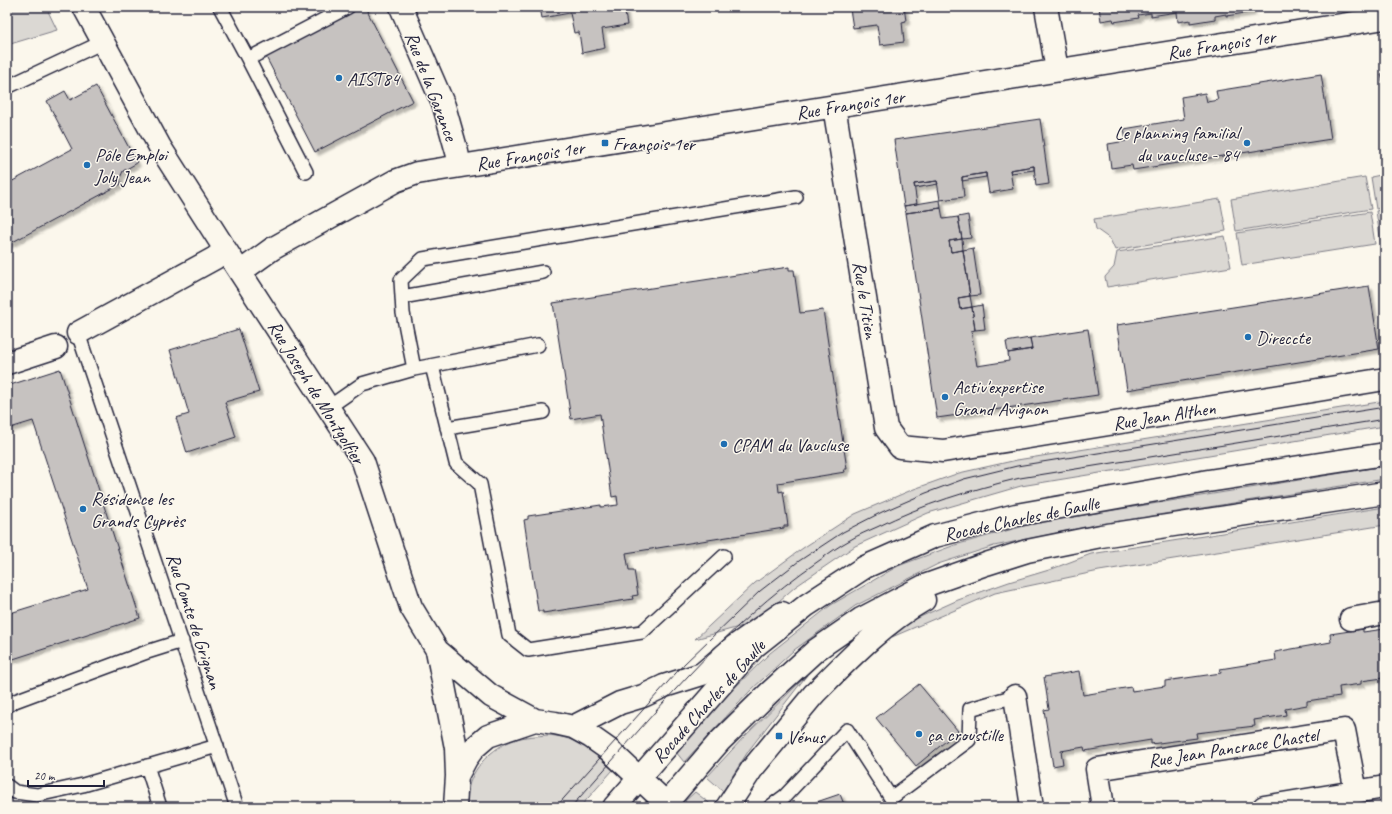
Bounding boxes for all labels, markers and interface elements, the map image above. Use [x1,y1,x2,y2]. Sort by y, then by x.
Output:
street label: Rue François 1er [1165,24,1279,65]
street label: Rue de la Garance [399,29,463,146]
place label: AIST84 [347,67,402,91]
marker: AIST84 [334,73,344,83]
street label: Rue François 1er [794,84,908,125]
place label: Le planning familial du vaucluse - 84 [1114,121,1243,167]
place label: François 1er [613,132,697,156]
street label: Rue François 1er [474,135,588,176]
marker: François 1er [600,138,610,148]
marker: Le planning familial du vaucluse - 84 [1242,138,1252,148]
place label: Pôle Emploi Joly Jean [94,143,169,189]
marker: Pôle Emploi Joly Jean [82,160,92,170]
street label: Rue le Titien [847,260,883,342]
street label: Rue Joseph de Montgolfier [262,316,371,471]
place label: Direccte [1256,326,1312,350]
marker: Direccte [1243,332,1253,342]
place label: Activ'expertise Grand Avignon [953,375,1048,421]
marker: Activ'expertise Grand Avignon [940,392,950,402]
street label: Rue Jean Althen [1111,396,1218,436]
place label: CPAM du Vaucluse [732,433,850,457]
marker: CPAM du Vaucluse [719,439,729,449]
place label: Résidence les Grands Cyprès [91,487,187,533]
street label: Rocade Charles de Gaulle [941,490,1103,547]
marker: Résidence les Grands Cyprès [78,504,88,514]
street label: Rue Comte de Grignan [161,551,227,693]
street label: Rocade Charles de Gaulle [647,634,772,768]
street label: Rue Jean Pancrace Chastel [1146,722,1324,773]
place label: ça croustille [927,723,1005,747]
place label: Vénus [787,725,826,749]
marker: ça croustille [914,729,924,739]
marker: Vénus [774,731,784,741]
scale bar [28,762,104,788]
text: 20 m [34,768,56,784]

